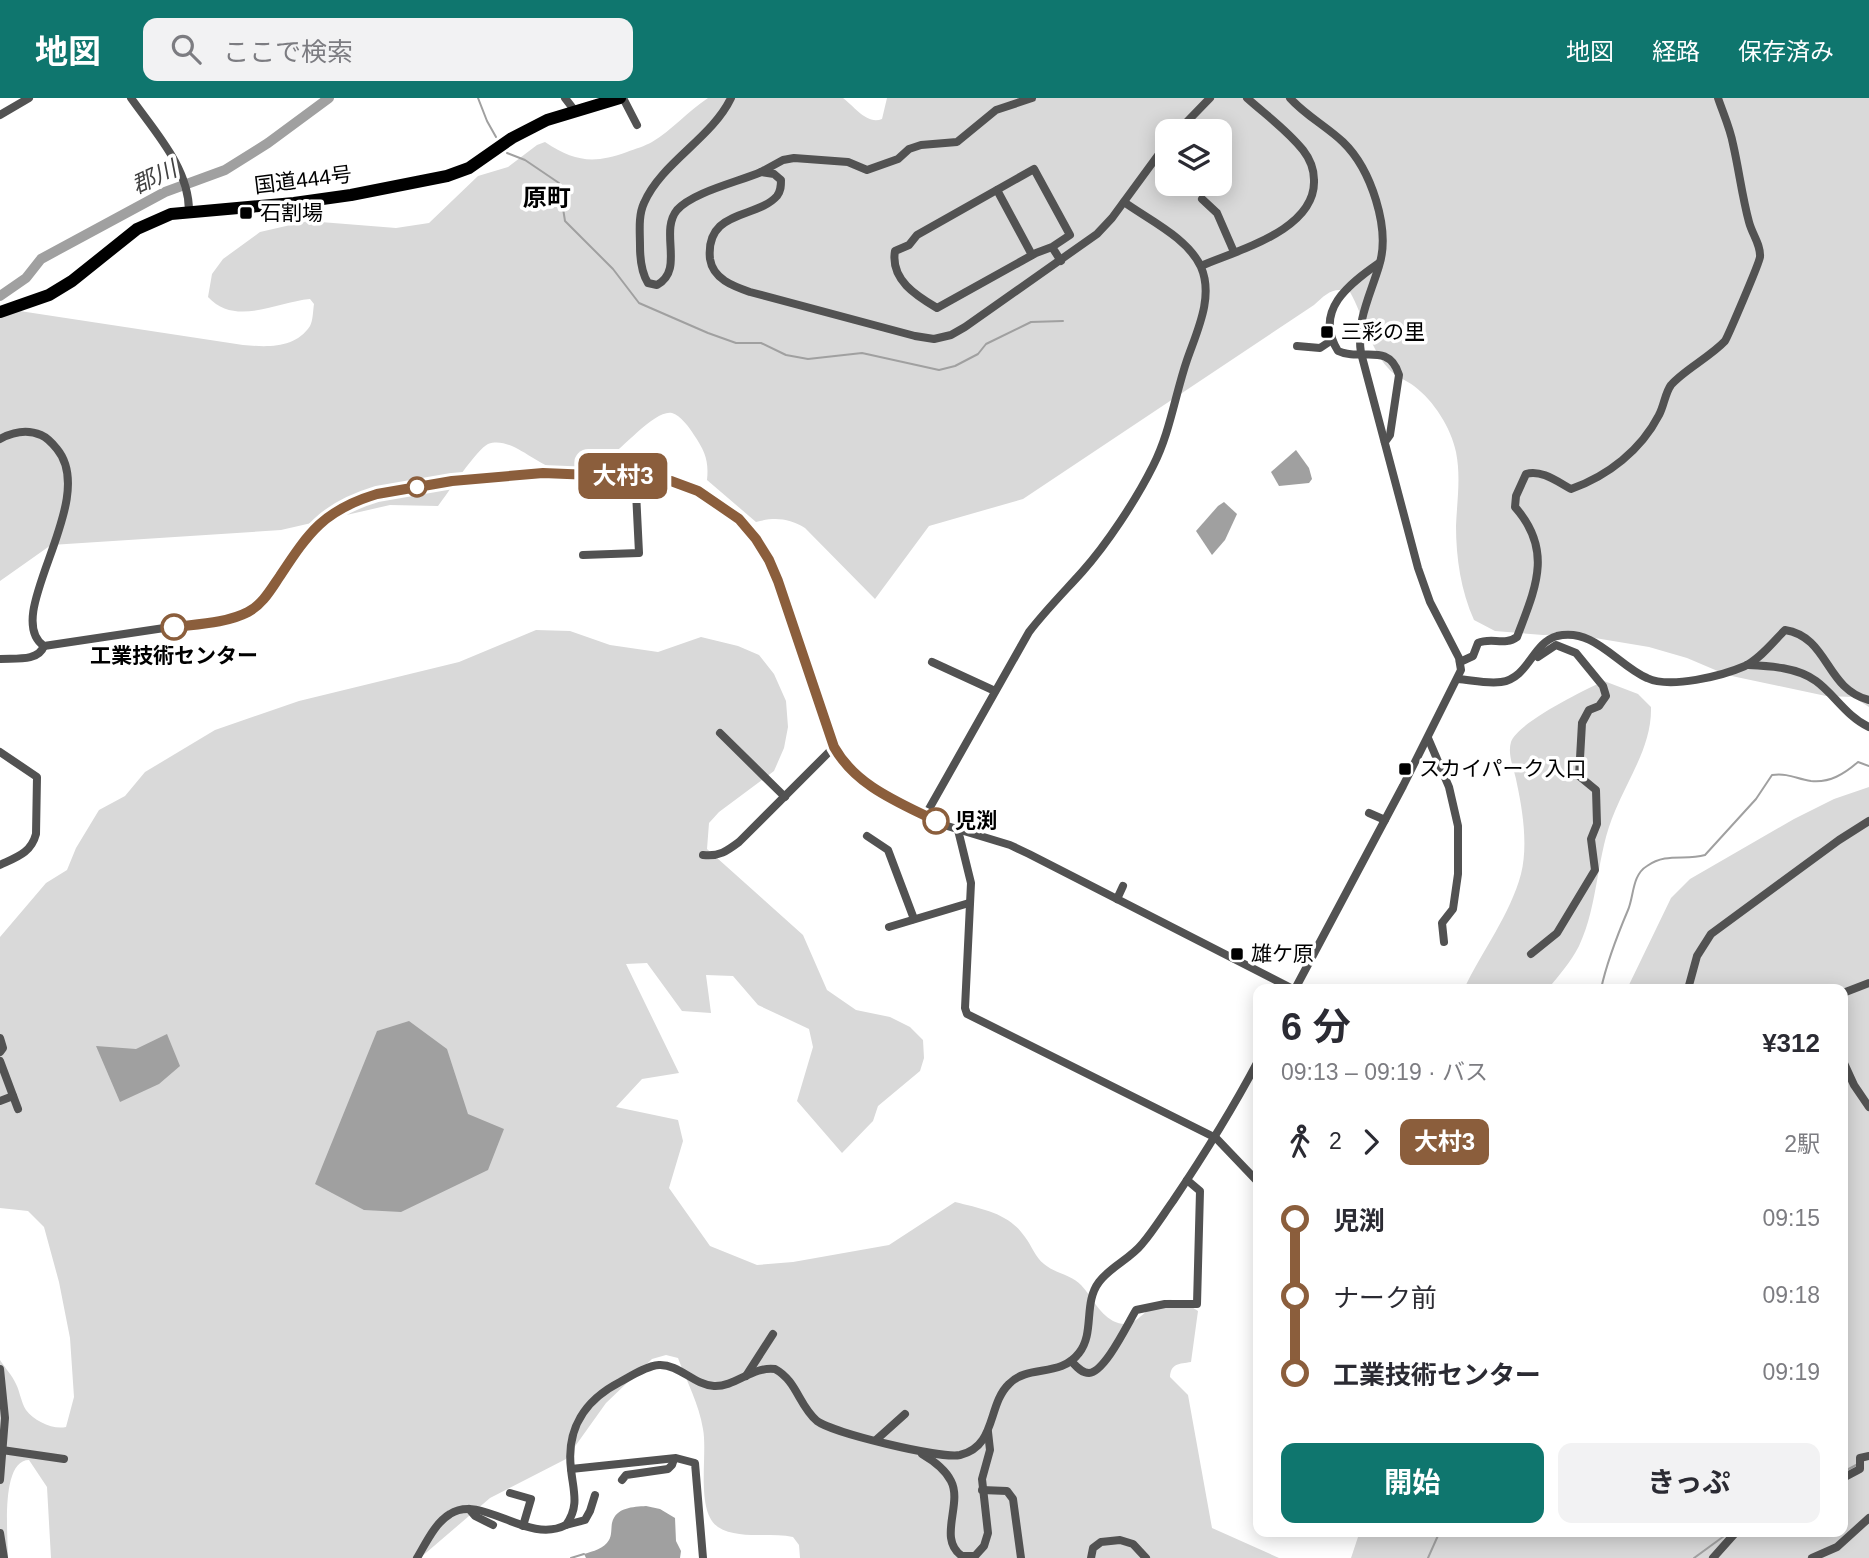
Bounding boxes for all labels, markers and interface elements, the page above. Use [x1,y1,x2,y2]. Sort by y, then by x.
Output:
search box [143,18,633,81]
icon: search [167,30,205,68]
text: 地図 [35,33,101,70]
text: ここで検索 [223,37,353,67]
text: 地図 [1566,38,1614,65]
text: 経路 [1652,38,1700,65]
text: 保存済み [1738,38,1834,65]
map controls [1155,119,1232,196]
button: layers [1155,119,1232,196]
water label: 郡川 [128,154,183,199]
street label: 国道444号 [253,162,353,197]
district label: 原町 [523,184,571,211]
place label: 石割場 [260,201,323,224]
marker: 石割場 [238,205,254,221]
place label: 三彩の里 [1341,320,1425,343]
marker: 三彩の里 [1319,324,1335,340]
line badge: 大村3 [583,453,663,499]
text: 大村3 [592,462,654,489]
unlabelled marker [407,477,427,497]
marker: 工業技術センター [161,614,187,640]
place label: 工業技術センター [90,644,258,667]
place label: スカイパーク入口 [1419,757,1587,780]
marker: スカイパーク入口 [1397,761,1413,777]
marker: 児渕 [923,808,949,834]
place label: 児渕 [955,809,997,832]
place label: 雄ケ原 [1251,942,1314,965]
marker: 雄ケ原 [1229,946,1245,962]
text: 6 分 [1281,1006,1351,1048]
text: ¥312 [1762,1028,1820,1058]
text: 09:13 – 09:19 · バス [1281,1059,1488,1085]
icon: walk [1281,1123,1319,1161]
icon: forward [1352,1123,1390,1161]
text: 2 [1329,1128,1342,1154]
text: 大村3 [1414,1128,1475,1155]
text: 2駅 [1784,1131,1820,1157]
text: 09:15 [1762,1205,1820,1231]
text: 児渕 [1333,1206,1385,1236]
text: 09:18 [1762,1282,1820,1308]
text: ナーク前 [1333,1283,1437,1313]
text: 09:19 [1762,1359,1820,1385]
text: 工業技術センター [1333,1360,1541,1390]
button: 開始 [1281,1443,1544,1523]
button: きっぷ [1558,1443,1820,1523]

